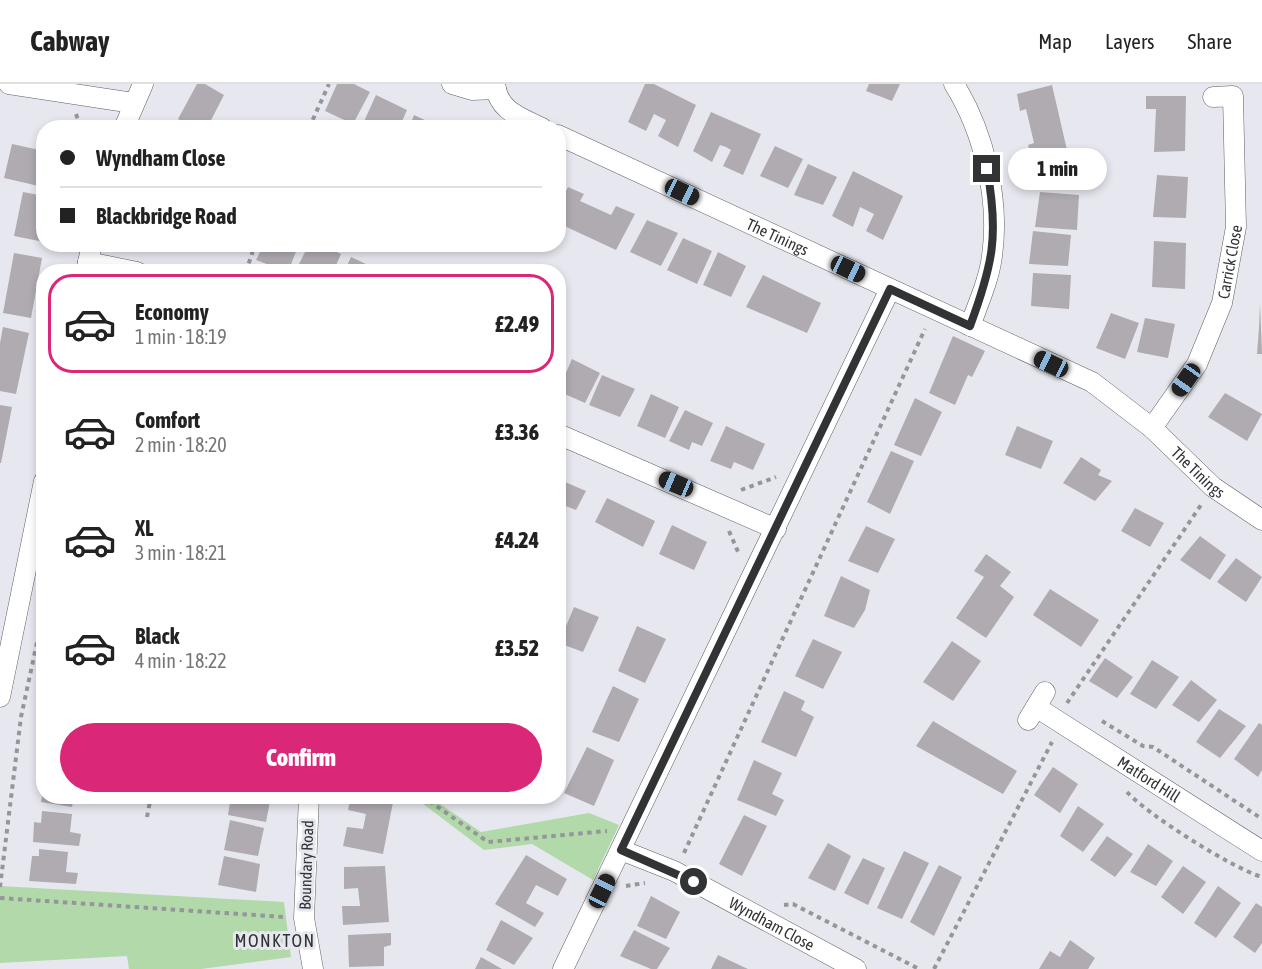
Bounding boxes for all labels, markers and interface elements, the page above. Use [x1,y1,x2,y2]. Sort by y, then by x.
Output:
text: Cabway [30,25,110,57]
text: Map [1038,29,1072,53]
text: Layers [1105,29,1155,53]
text: Share [1188,29,1232,53]
text: Wyndham Close [96,145,225,171]
callout: 1 min [1008,148,1107,190]
route end [973,155,1000,182]
text: 1 min [1037,157,1078,180]
car [662,176,702,208]
text: Blackbridge Road [96,203,237,229]
street label: The Tinings [744,215,812,259]
street label: Carrick Close [1214,223,1245,300]
car [828,253,868,285]
icon: car [63,297,117,351]
text: Economy [135,299,209,325]
text: £2.49 [495,311,539,337]
text: 1 min · 18:19 [135,325,227,348]
car [1031,348,1071,380]
car [1168,360,1204,400]
icon: car [63,405,117,459]
text: Comfort [135,407,200,433]
text: £3.36 [495,419,539,445]
text: 2 min · 18:20 [135,433,227,456]
street label: The Tinings [1168,443,1228,501]
car [656,469,696,499]
icon: car [63,513,117,567]
text: XL [135,515,153,541]
text: £4.24 [495,527,539,553]
text: 3 min · 18:21 [135,541,227,564]
icon: car [63,621,117,675]
text: Black [135,623,179,649]
text: £3.52 [495,635,539,661]
text: 4 min · 18:22 [135,649,227,672]
button: Confirm [60,723,542,792]
street label: Matford Hill [1114,752,1184,806]
street label: Boundary Road [295,820,318,910]
route start [680,868,707,895]
car [586,871,618,911]
street label: Wyndham Close [726,893,817,954]
district label: MONKTON [234,930,316,951]

